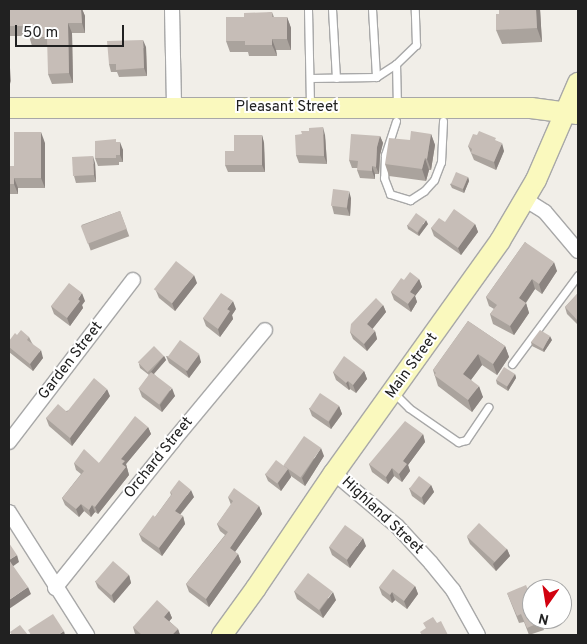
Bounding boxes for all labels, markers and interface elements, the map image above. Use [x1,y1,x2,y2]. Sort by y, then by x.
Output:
scale bar [18,15,126,47]
text: 50 m [23,24,58,43]
street label: Pleasant Street [236,99,338,117]
street label: Garden Street [35,319,107,403]
street label: Main Street [382,330,442,402]
street label: Orchard Street [121,414,197,502]
street label: Highland Street [337,474,427,558]
north arrow [522,579,572,629]
text: N [537,609,551,628]

